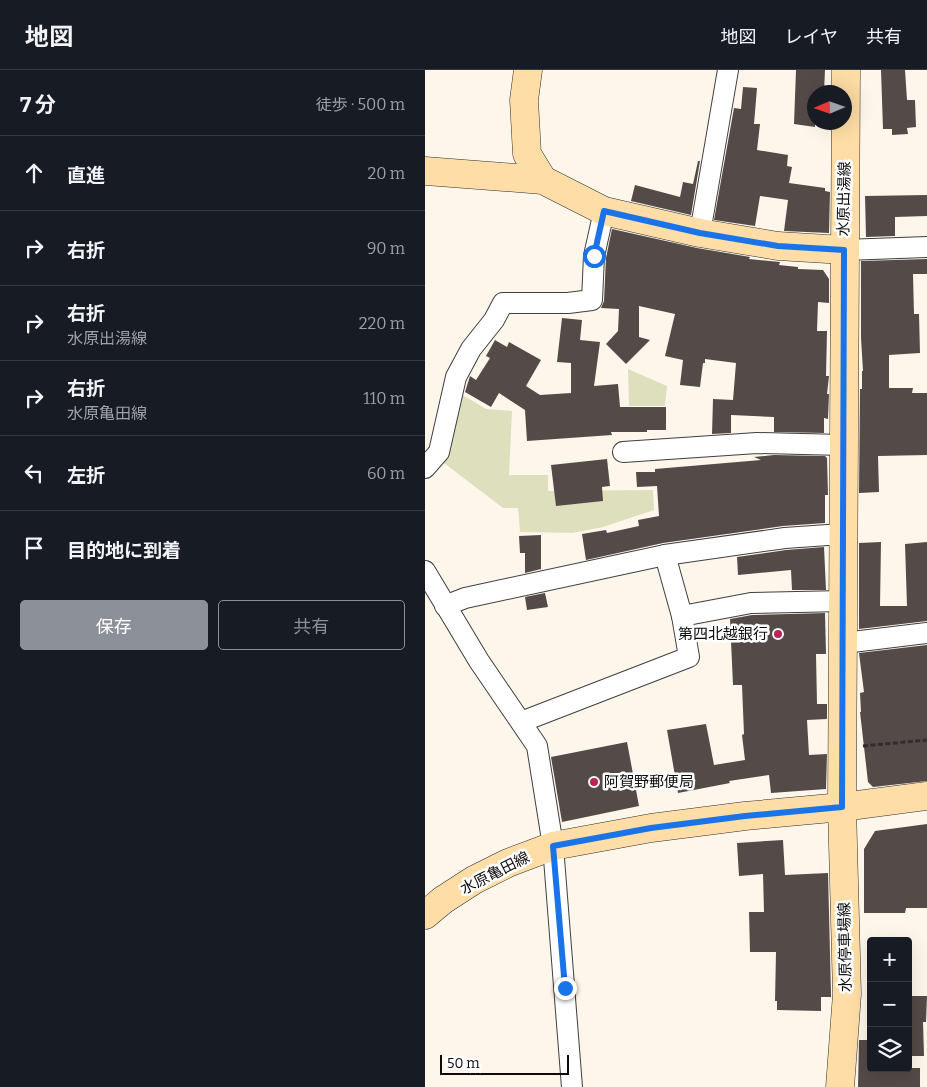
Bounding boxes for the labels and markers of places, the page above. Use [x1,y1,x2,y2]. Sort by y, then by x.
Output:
place label: 第四北越銀行 [678,625,768,643]
marker: 第四北越銀行 [772,628,784,640]
place label: 阿賀野郵便局 [604,773,694,791]
marker: 阿賀野郵便局 [588,776,600,788]

